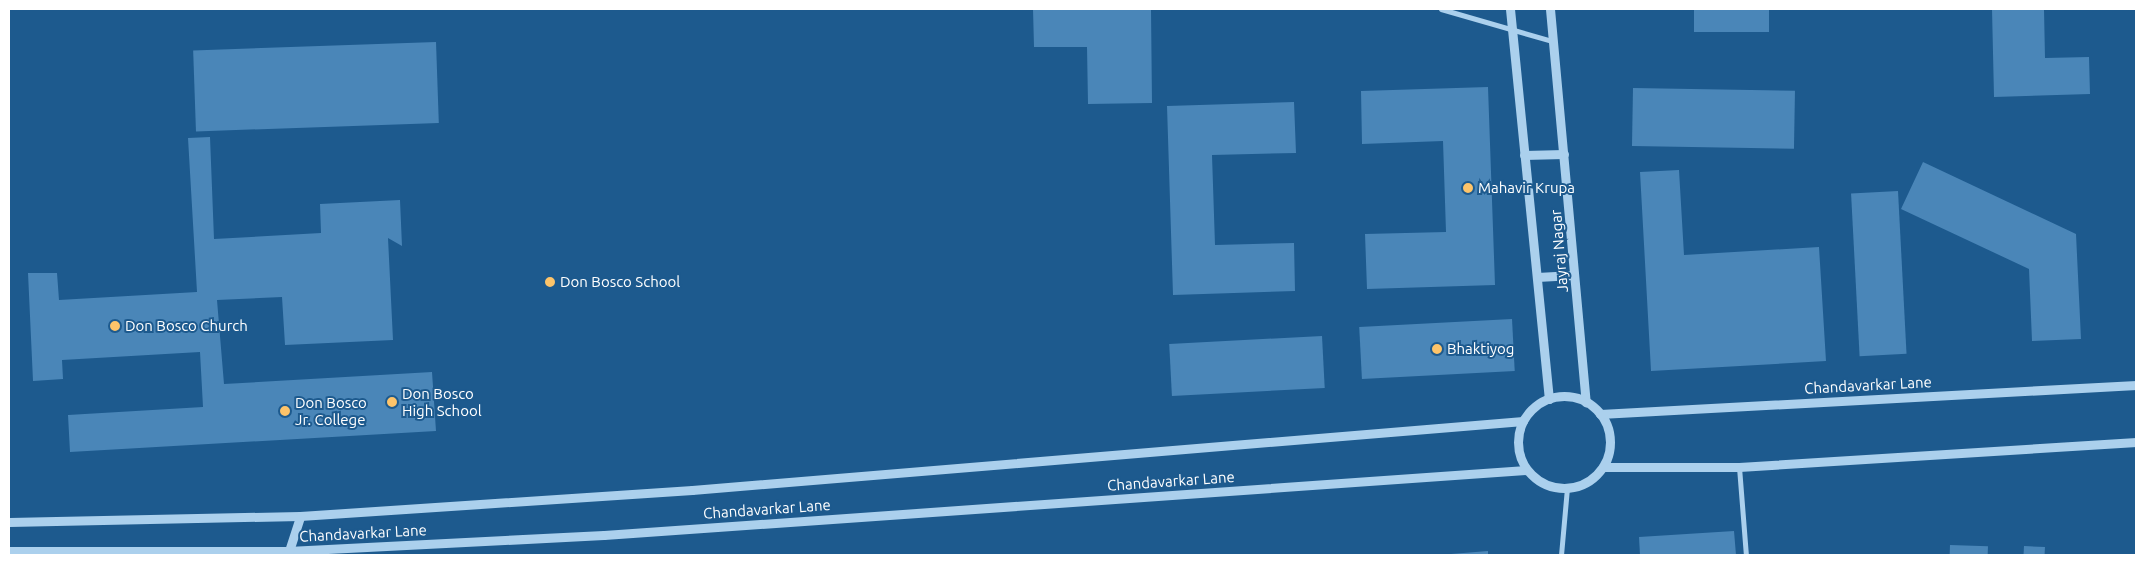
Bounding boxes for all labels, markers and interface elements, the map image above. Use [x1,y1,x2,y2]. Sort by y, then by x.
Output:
place label: Mahavir Krupa [1478,179,1575,197]
marker: Mahavir Krupa [1462,182,1474,194]
street label: Jayraj Nagar [1546,209,1572,293]
place label: Don Bosco School [560,273,680,291]
marker: Don Bosco School [544,276,556,288]
place label: Don Bosco Church [125,317,248,335]
marker: Don Bosco Church [109,320,121,332]
place label: Bhaktiyog [1447,340,1514,358]
marker: Bhaktiyog [1431,343,1443,355]
street label: Chandavarkar Lane [1804,373,1932,397]
place label: Don Bosco High School [402,384,482,419]
place label: Don Bosco Jr. College [295,393,367,428]
marker: Don Bosco High School [386,396,398,408]
marker: Don Bosco Jr. College [279,405,291,417]
street label: Chandavarkar Lane [1107,468,1235,494]
street label: Chandavarkar Lane [703,496,831,522]
street label: Chandavarkar Lane [299,521,427,545]

